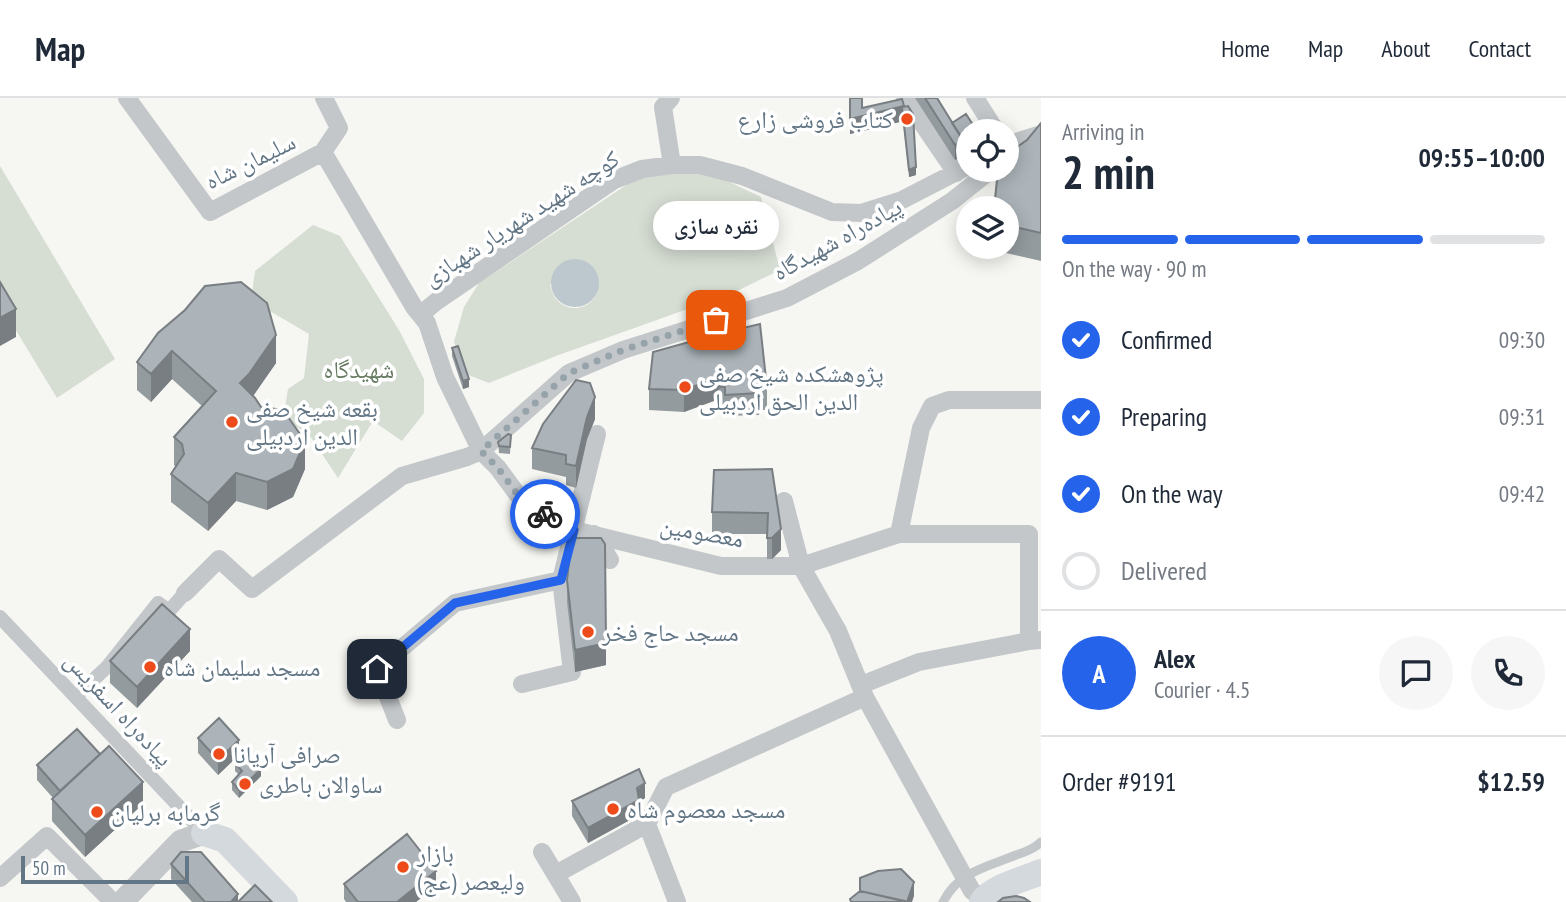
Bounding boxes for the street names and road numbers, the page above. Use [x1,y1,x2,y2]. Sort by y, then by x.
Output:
street label: سلیمان شاه [200,126,300,196]
street label: کوچه شهید شهریار شهبازی [417,143,625,293]
street label: پیاده‌راه شهیدگاه [767,191,907,287]
street label: معصومین [658,509,746,555]
street label: پیاده‌راه اسفریس [58,645,180,773]

